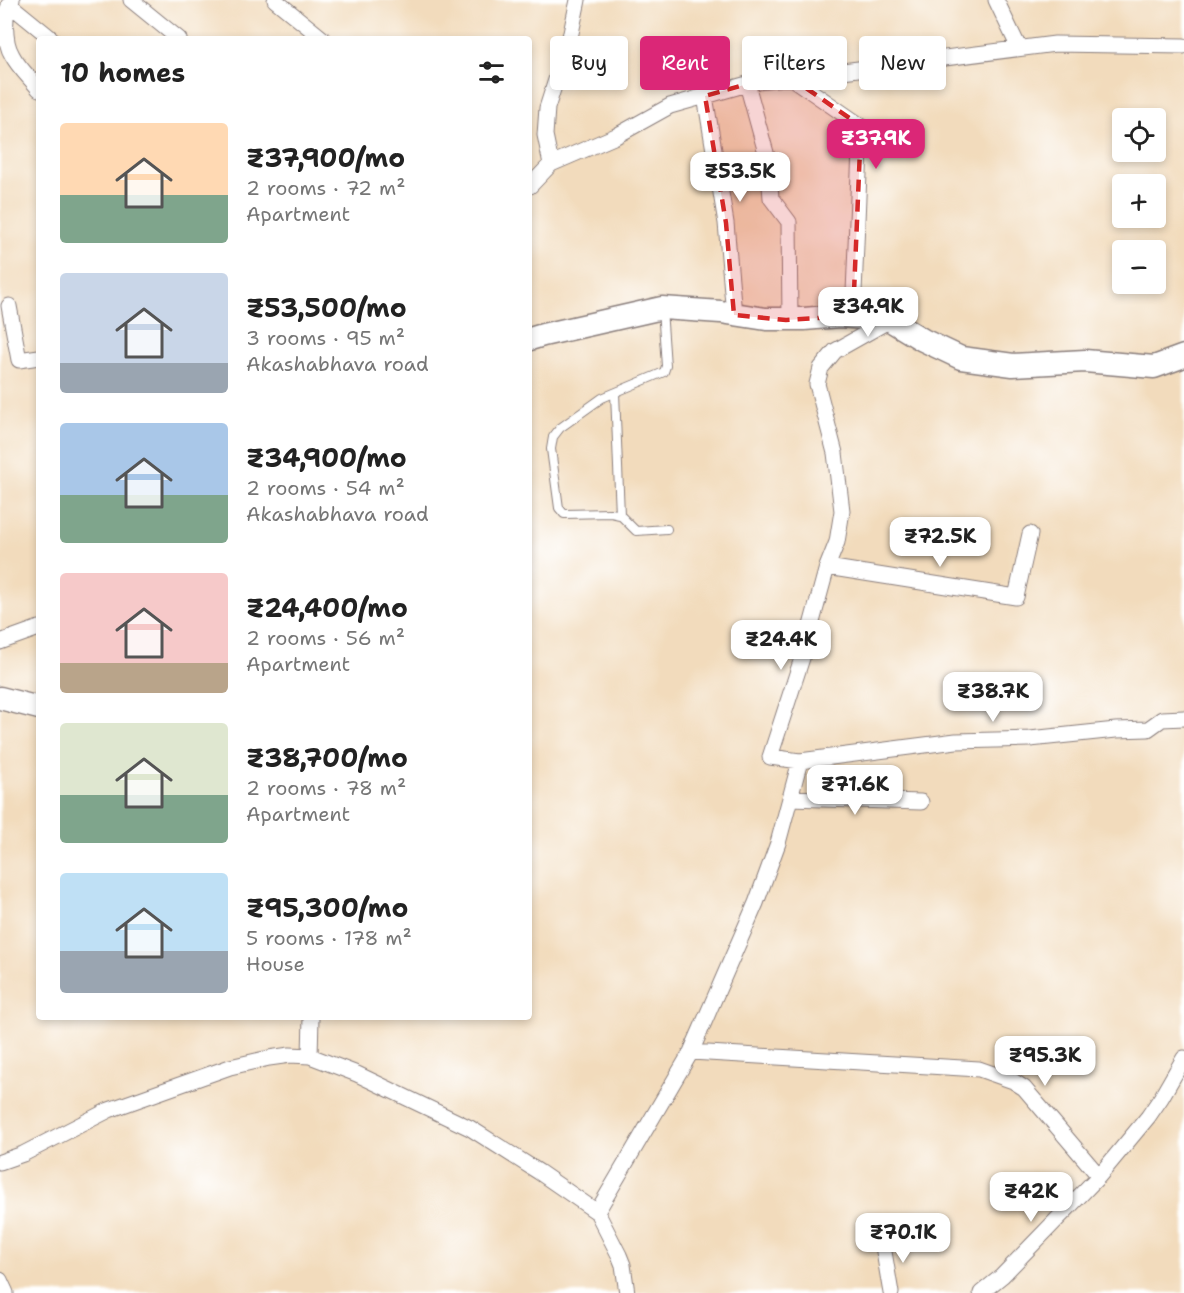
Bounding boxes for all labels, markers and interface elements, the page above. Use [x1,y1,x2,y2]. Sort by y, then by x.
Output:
chip: Buy [550,36,628,90]
chip: Rent [640,36,730,90]
chip: Filters [742,36,847,90]
chip: New [859,36,946,90]
text: 10 homes [60,55,185,90]
icon: filters [475,56,508,89]
map controls [1112,108,1166,294]
button: locate [1112,108,1166,162]
pin: ₹37.9K [827,119,925,170]
text: ₹37.9K [841,125,911,151]
text: ₹37,900/mo [246,140,405,175]
icon: home [108,147,180,219]
pin: ₹53.5K [691,152,789,203]
text: ₹53.5K [704,158,776,184]
button: + [1112,174,1166,228]
text: 2 rooms · 72 m² [246,175,405,201]
text: Apartment [246,201,350,227]
button: − [1112,240,1166,294]
pin: ₹34.9K [819,287,917,338]
text: ₹53,500/mo [246,290,407,325]
text: ₹34.9K [832,293,904,319]
icon: home [108,297,180,369]
text: 3 rooms · 95 m² [246,325,405,351]
text: Akashabhava road [246,351,429,377]
text: ₹34,900/mo [246,440,407,475]
icon: home [108,447,180,519]
text: 2 rooms · 54 m² [246,475,405,501]
text: Akashabhava road [246,501,429,527]
pin: ₹72.5K [891,517,989,568]
text: ₹72.5K [904,523,976,549]
text: ₹24,400/mo [246,590,408,625]
icon: home [108,597,180,669]
pin: ₹24.4K [732,620,830,671]
text: 2 rooms · 56 m² [246,625,405,651]
text: ₹24.4K [745,626,817,652]
text: Apartment [246,651,350,677]
pin: ₹38.7K [944,672,1042,723]
text: ₹38.7K [957,678,1029,704]
text: ₹38,700/mo [246,740,408,775]
icon: home [108,747,180,819]
pin: ₹71.6K [806,765,904,816]
text: ₹71.6K [821,771,889,797]
text: 2 rooms · 78 m² [246,775,406,801]
text: Apartment [246,801,350,827]
text: ₹95,300/mo [246,890,408,925]
icon: home [108,897,180,969]
text: 5 rooms · 178 m² [246,925,412,951]
text: House [246,951,305,977]
pin: ₹95.3K [996,1036,1094,1087]
text: ₹95.3K [1009,1042,1081,1068]
pin: ₹42K [995,1172,1067,1223]
text: ₹42K [1004,1178,1058,1204]
pin: ₹70.1K [854,1213,952,1264]
text: ₹70.1K [869,1219,937,1245]

